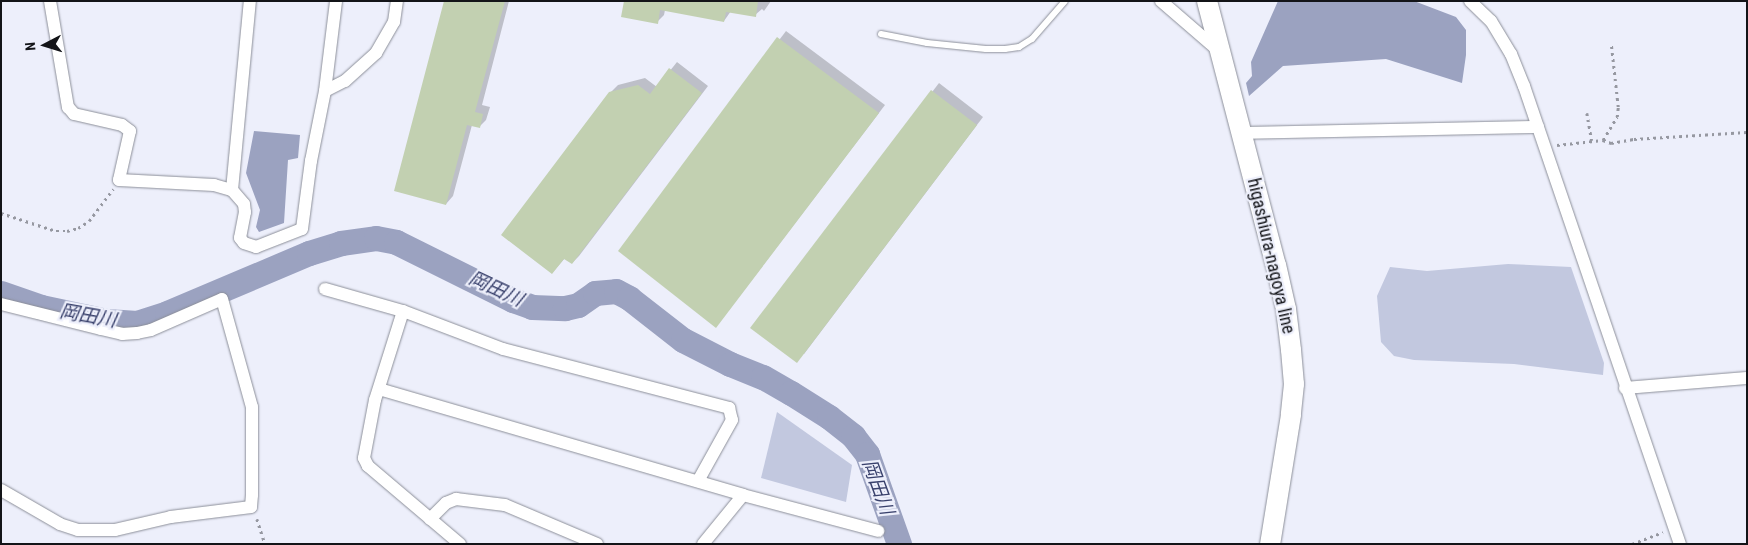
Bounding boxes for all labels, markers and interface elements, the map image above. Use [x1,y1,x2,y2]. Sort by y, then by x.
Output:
north arrow [20,20,70,70]
text: N [22,41,38,51]
street label: higashiura-nagoya line [1243,176,1299,336]
water label: 岡田川 [465,267,527,311]
water label: 岡田川 [58,300,118,332]
water label: 岡田川 [858,456,898,518]

